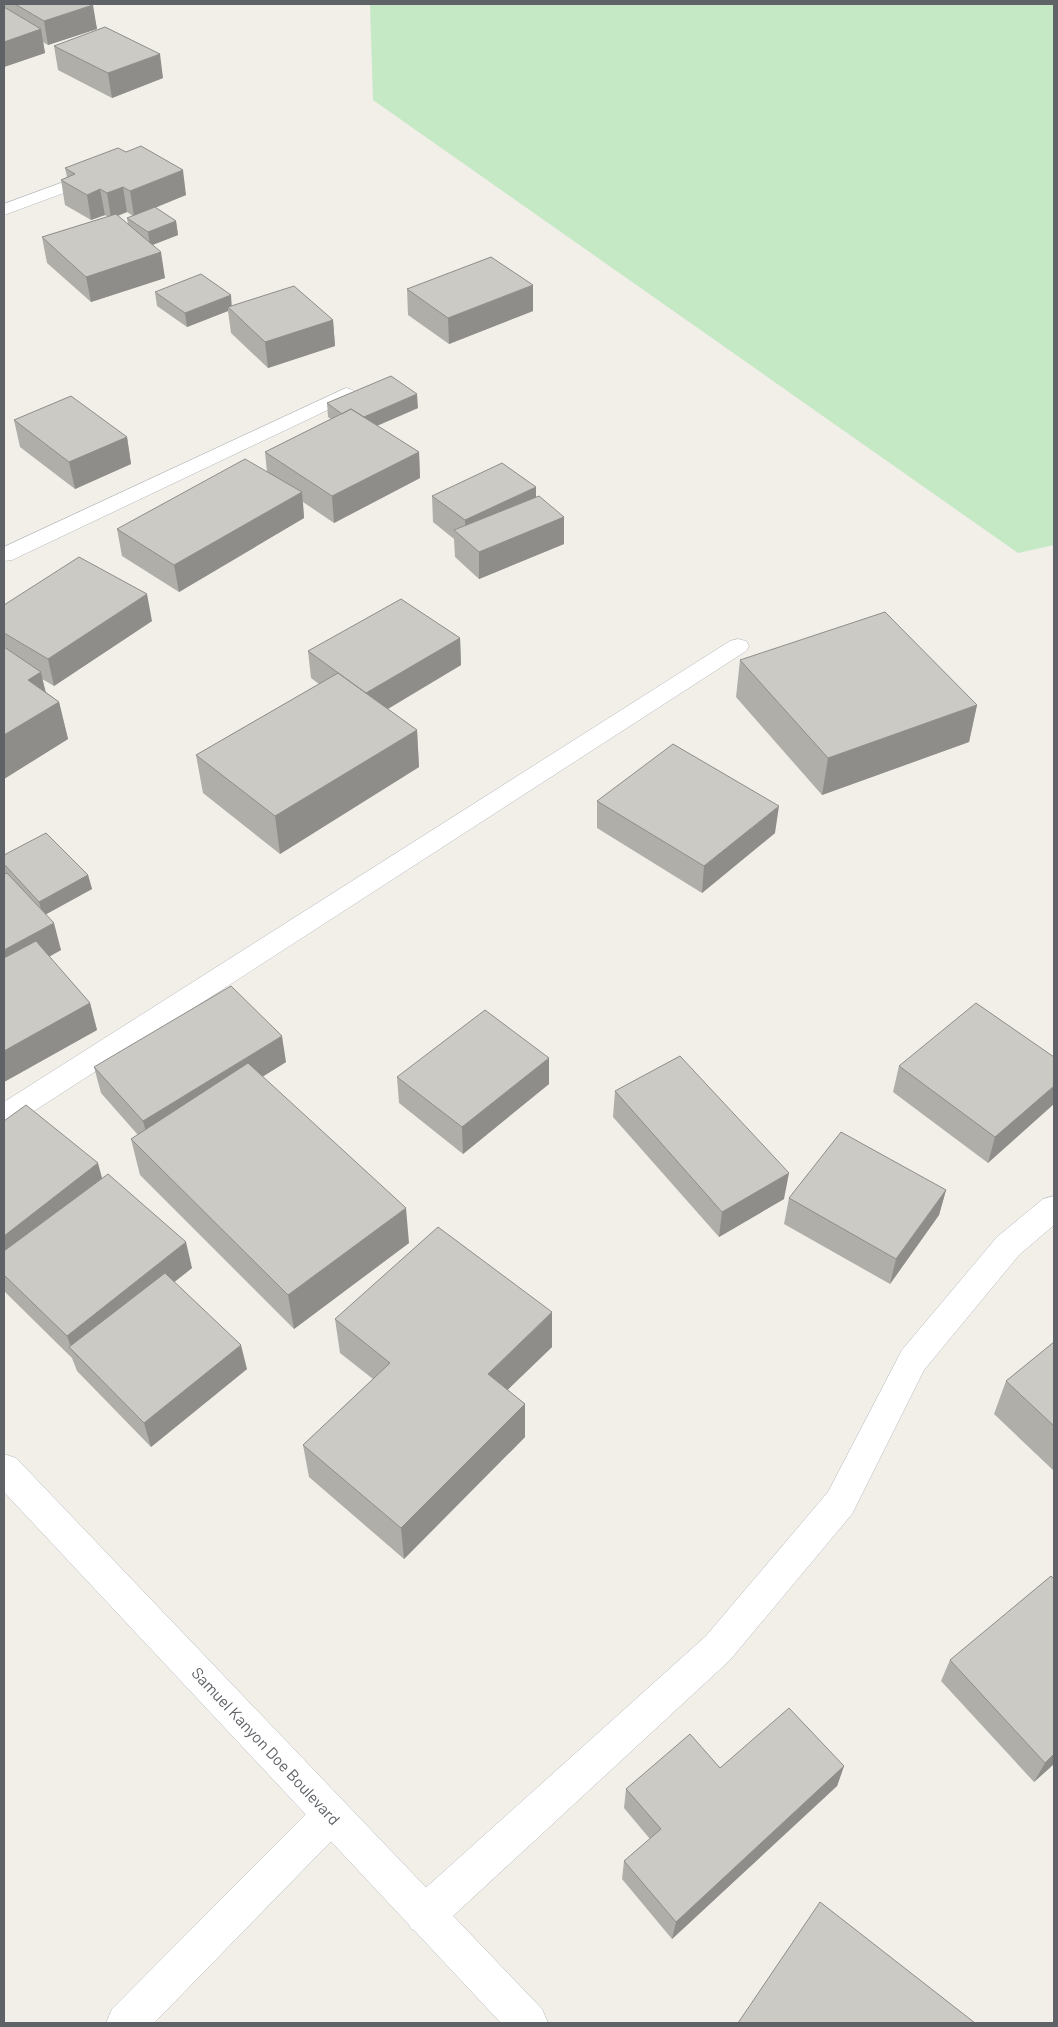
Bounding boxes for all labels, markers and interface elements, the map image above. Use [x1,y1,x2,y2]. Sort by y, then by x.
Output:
street label: Samuel Kanyon Doe Boulevard [188,1663,344,1828]

